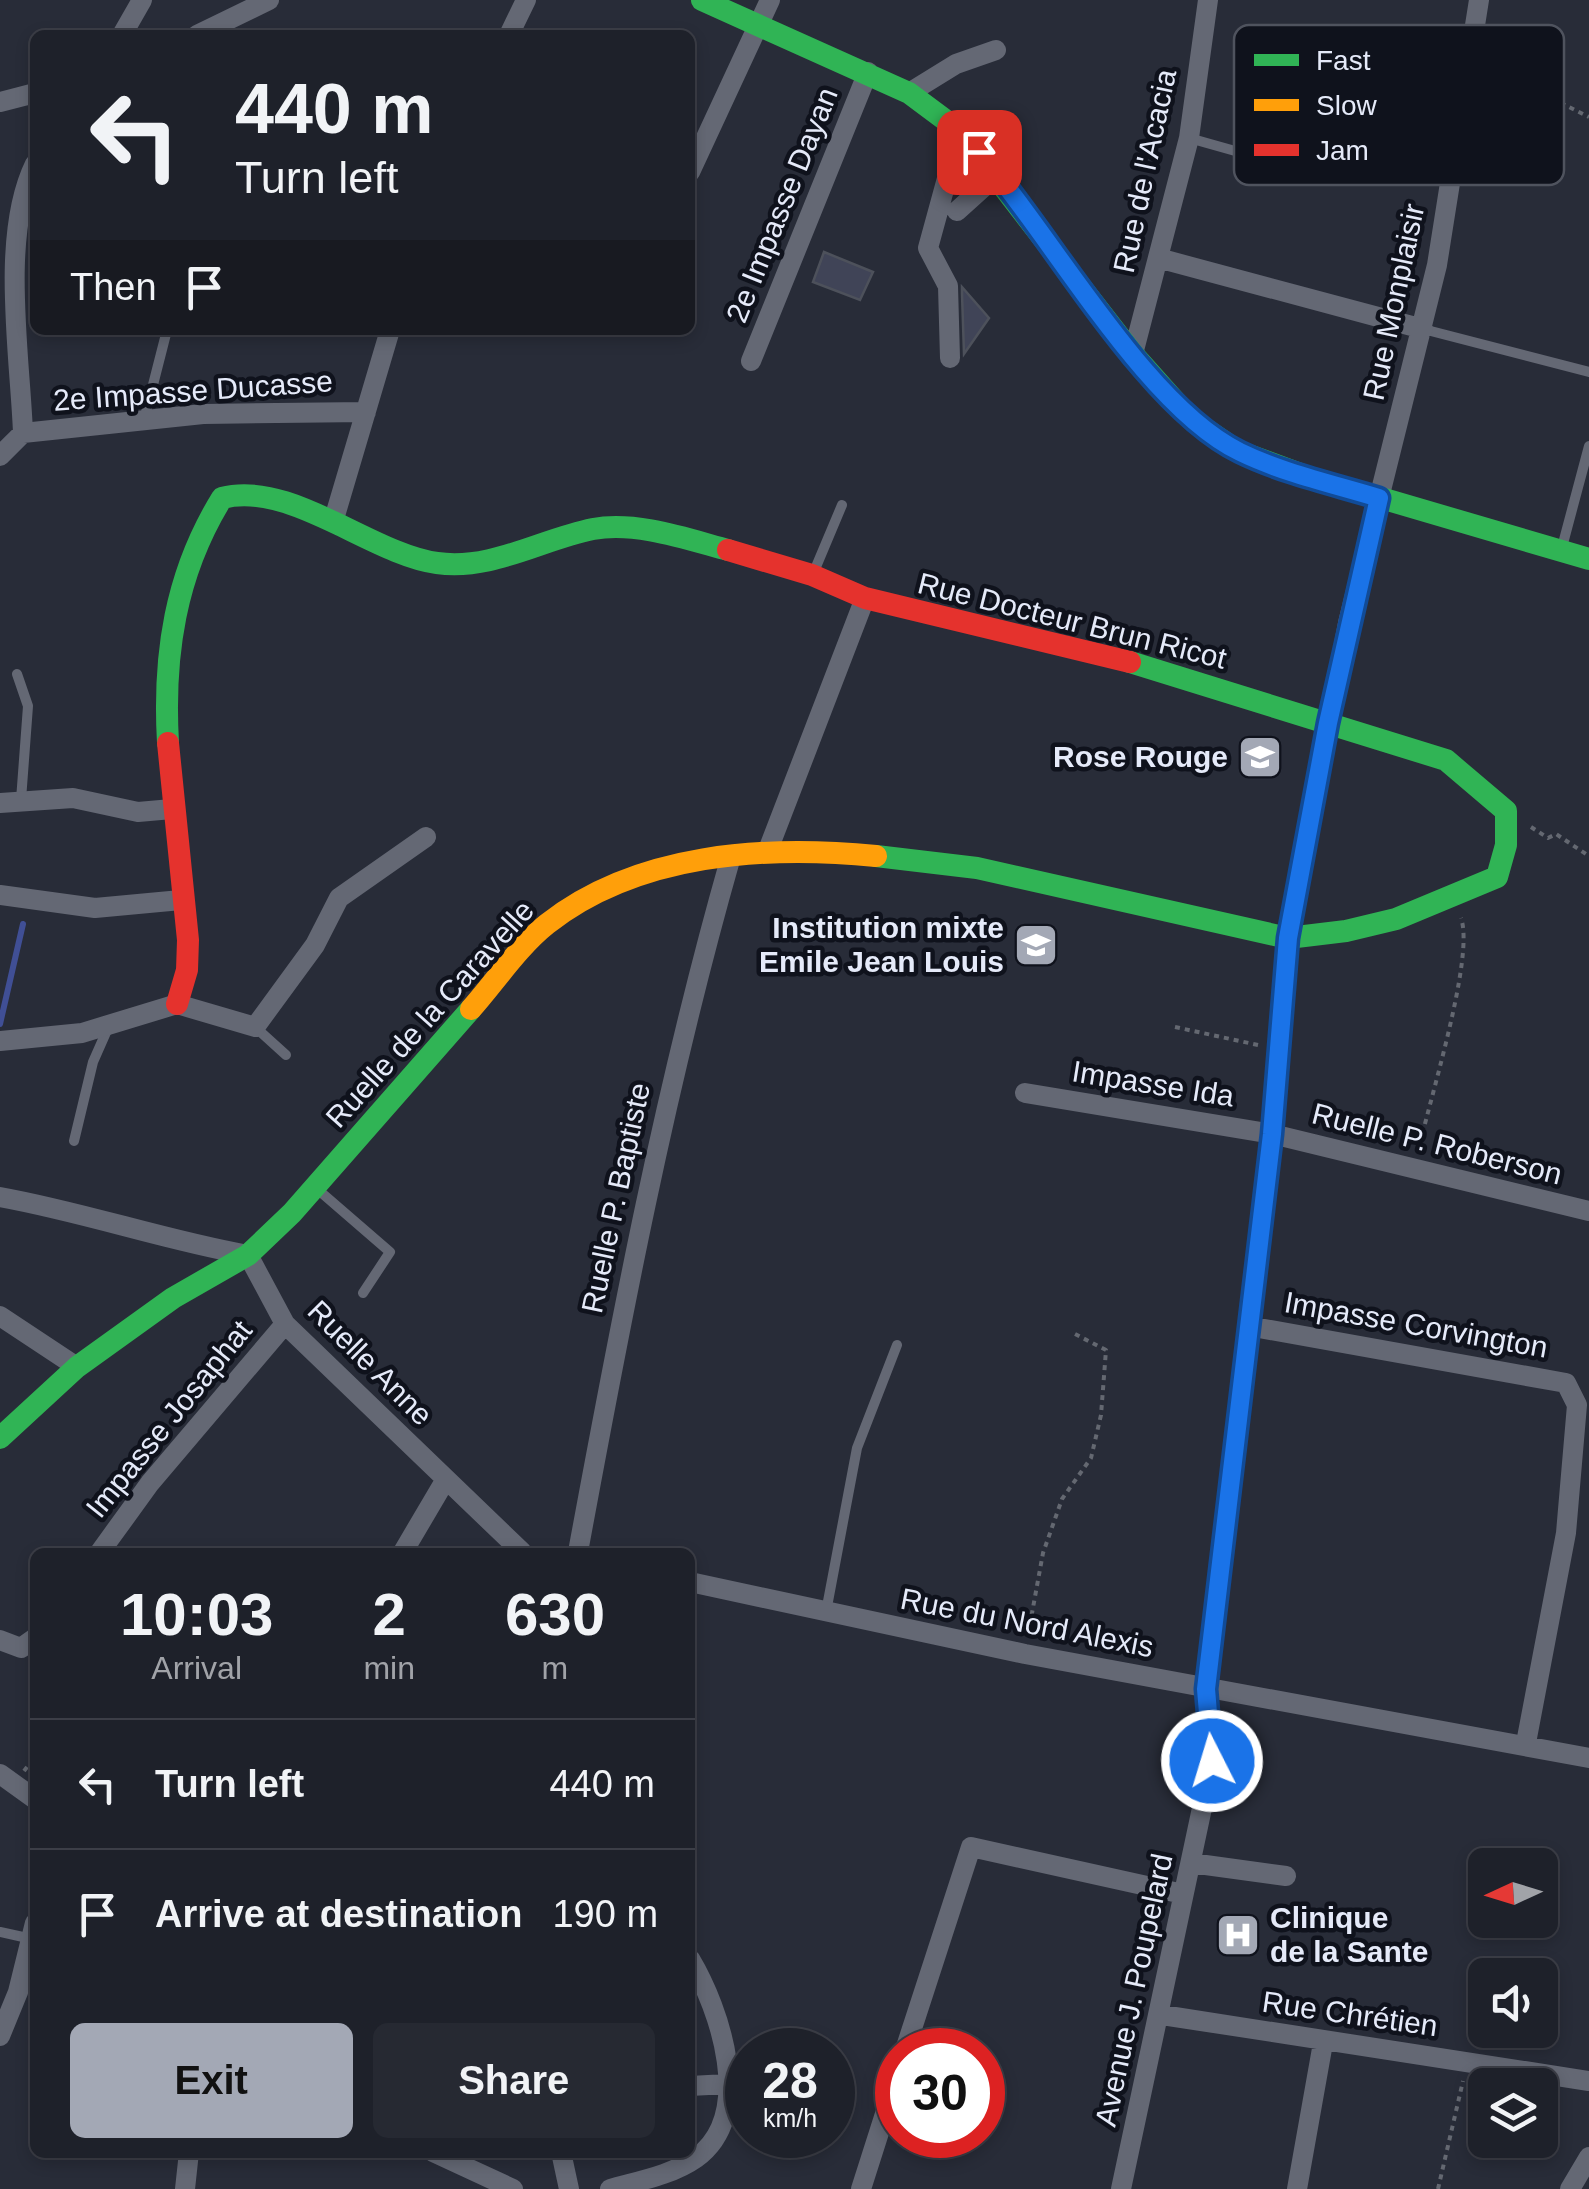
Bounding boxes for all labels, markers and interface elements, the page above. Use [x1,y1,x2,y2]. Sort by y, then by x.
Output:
legend [1234,25,1564,185]
text: Fast [1316,45,1371,76]
street label: Rue de l'Acacia [1107,66,1182,276]
icon: left [70,70,200,200]
text: 440 m [235,70,433,148]
street label: 2e Impasse Dayan [719,83,844,327]
text: Slow [1316,90,1377,121]
pin [937,110,1022,195]
icon: arrive [952,125,1007,180]
text: Jam [1316,135,1369,166]
text: Turn left [235,152,398,203]
street label: Rue Monplaisir [1357,201,1430,403]
icon: arrive [177,260,232,315]
text: Then [70,266,157,308]
street label: 2e Impasse Ducasse [52,364,334,417]
street label: Rue Docteur Brun Ricot [914,566,1230,675]
school or university icon: Rose Rouge [1237,734,1283,780]
place label: Rose Rouge [1053,740,1228,773]
street label: Ruelle de la Caravelle [319,894,540,1134]
place label: Institution mixte Emile Jean Louis [759,911,1004,978]
school or university icon: Institution mixte Emile Jean Louis [1013,922,1059,968]
street label: Impasse Ida [1070,1054,1237,1113]
street label: Ruelle P. Baptiste [575,1080,656,1316]
street label: Ruelle P. Roberson [1309,1097,1565,1191]
street label: Impasse Corvington [1282,1285,1550,1364]
street label: Ruelle Anne [301,1294,439,1432]
street label: Impasse Josaphat [79,1313,258,1524]
text: 10:03 [120,1581,273,1648]
text: 2 [372,1581,406,1648]
text: 630 [505,1581,605,1648]
street label: Rue du Nord Alexis [898,1582,1156,1663]
text: Arrival [151,1650,242,1686]
text: min [363,1650,415,1686]
text: m [542,1650,568,1686]
position arrow [1160,1709,1264,1813]
icon: left [70,1757,125,1812]
text: Turn left [155,1763,304,1805]
text: 440 m [549,1763,655,1805]
north arrow [1468,1848,1558,1938]
map controls [1468,1848,1558,2158]
street label: Avenue J. Poupelard [1088,1851,1179,2129]
icon: arrive [70,1887,125,1942]
text: Arrive at destination [155,1893,522,1935]
text: 190 m [552,1893,658,1935]
place label: Clinique de la Sante [1270,1901,1428,1968]
hospital icon: Clinique de la Sante [1215,1912,1261,1958]
button: sound [1468,1958,1558,2048]
street label: Rue Chrétien [1260,1985,1440,2042]
button: Exit [70,2023,353,2138]
button: Share [373,2023,655,2138]
speed limit sign: 30 [875,2028,1005,2158]
text: 28 [762,2053,818,2109]
button: layers [1468,2068,1558,2158]
text: km/h [763,2104,817,2132]

